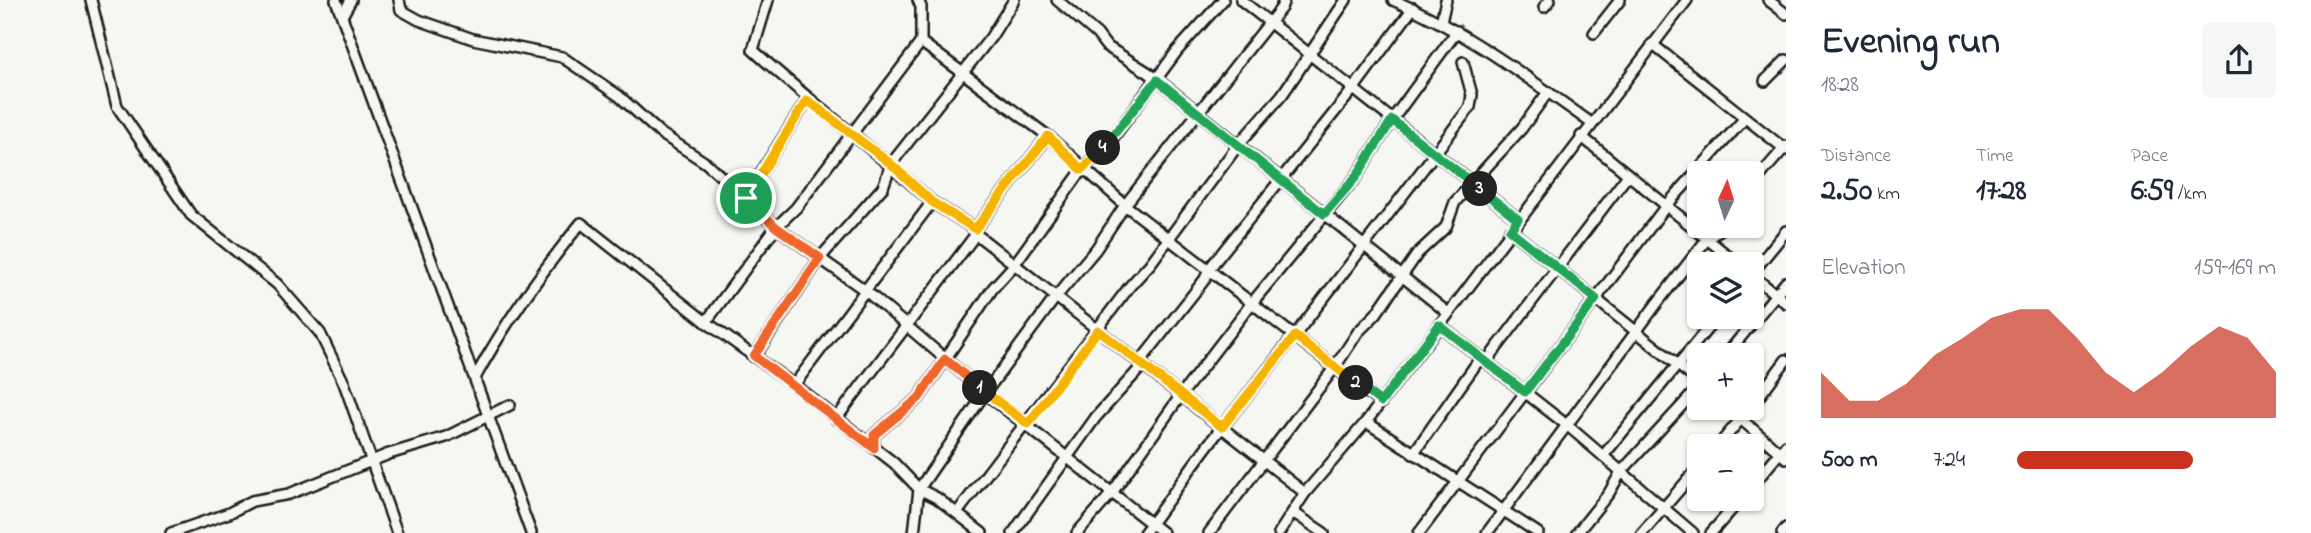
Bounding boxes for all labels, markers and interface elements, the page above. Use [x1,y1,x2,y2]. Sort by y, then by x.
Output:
text: Evening run [1821,15,2000,71]
button: share [2202,23,2276,97]
text: 18:28 [1821,69,1859,102]
pin: 4 [1086,130,1120,166]
text: 4 [1099,134,1106,161]
text: Distance [1821,143,1891,170]
text: Time [1976,143,2014,170]
text: Pace [2131,143,2168,170]
north arrow [1687,161,1764,238]
map controls [1687,161,1764,511]
pin [716,168,776,228]
text: 2.50 [1821,170,1872,214]
text: 17:28 [1976,170,2027,214]
text: 6:59 [2131,170,2173,214]
pin: 3 [1462,172,1498,206]
text: 3 [1476,175,1483,202]
icon: arrive [727,179,765,217]
text: km [1872,181,1900,208]
text: /km [2173,181,2207,208]
button: layers [1687,252,1764,329]
text: Elevation [1821,252,1906,285]
text: 159–169 m [2194,252,2276,285]
button: + [1687,343,1764,420]
pin: 2 [1338,366,1374,400]
text: 2 [1351,369,1360,396]
pin: 1 [962,370,998,406]
text: 1 [976,374,983,401]
button: − [1687,434,1764,511]
text: 500 m [1821,444,1878,477]
text: 7:24 [1933,444,1965,477]

